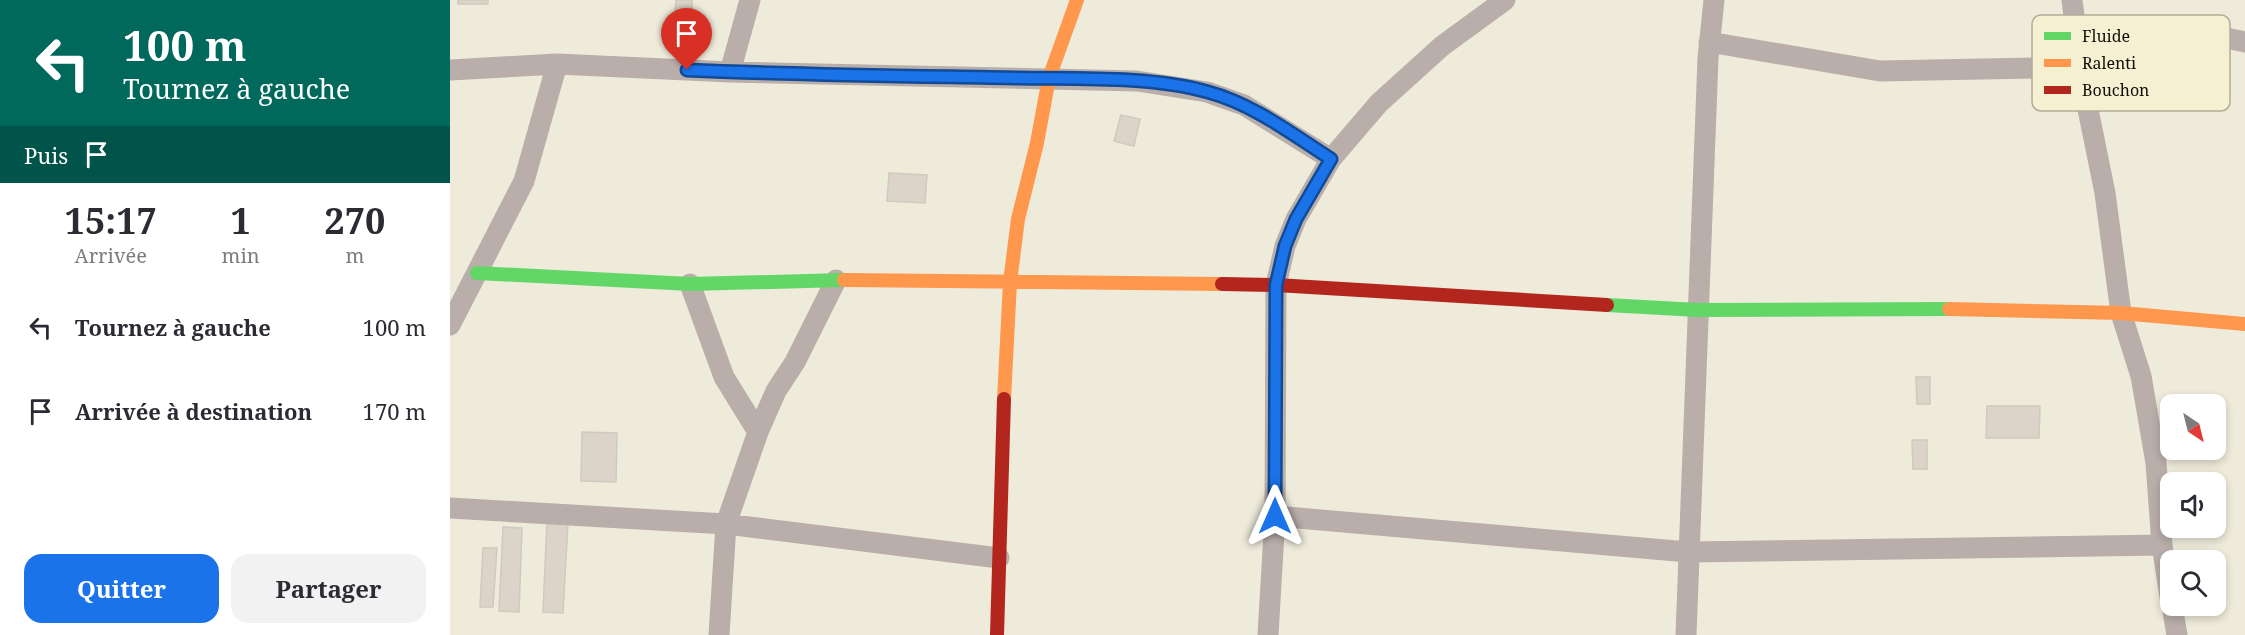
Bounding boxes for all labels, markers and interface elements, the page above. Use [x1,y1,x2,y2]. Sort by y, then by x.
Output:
pin [661,8,712,70]
legend [2032,15,2230,111]
text: 100 m [123,16,247,73]
icon: arrive [670,17,703,50]
icon: left [24,24,102,102]
text: Fluide [2082,25,2130,47]
text: Ralenti [2082,52,2136,74]
text: Tournez à gauche [123,70,350,107]
text: Bouchon [2082,79,2149,101]
icon: arrive [80,138,113,171]
text: Puis [24,140,68,170]
text: 15:17 [65,196,157,245]
text: 1 [230,196,251,245]
text: 270 [324,196,385,245]
text: Arrivée [75,242,147,269]
text: min [222,242,260,269]
text: m [345,242,364,269]
icon: left [24,311,57,344]
text: Tournez à gauche [75,312,271,342]
text: 100 m [363,312,426,342]
north arrow [2160,394,2226,460]
map controls [2160,394,2226,616]
icon: arrive [24,395,57,428]
text: Arrivée à destination [75,396,312,426]
text: 170 m [363,396,426,426]
button: sound [2160,472,2226,538]
position arrow [1243,484,1307,548]
button: search [2160,550,2226,616]
button: Quitter [24,554,219,623]
button: Partager [231,554,426,623]

